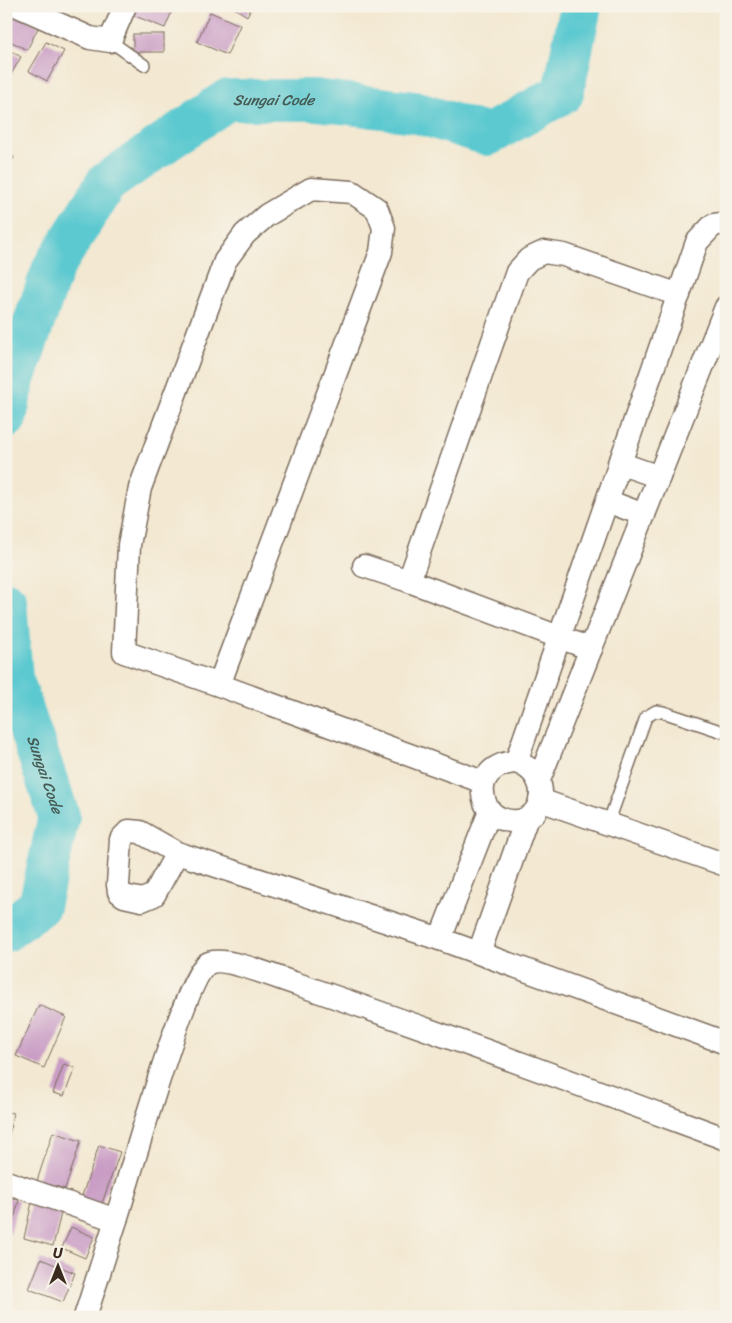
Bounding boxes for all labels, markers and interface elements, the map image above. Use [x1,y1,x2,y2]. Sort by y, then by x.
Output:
water label: Sungai Code [233,87,316,113]
water label: Sungai Code [19,732,71,818]
north arrow [32,1240,82,1290]
text: U [53,1241,63,1266]

